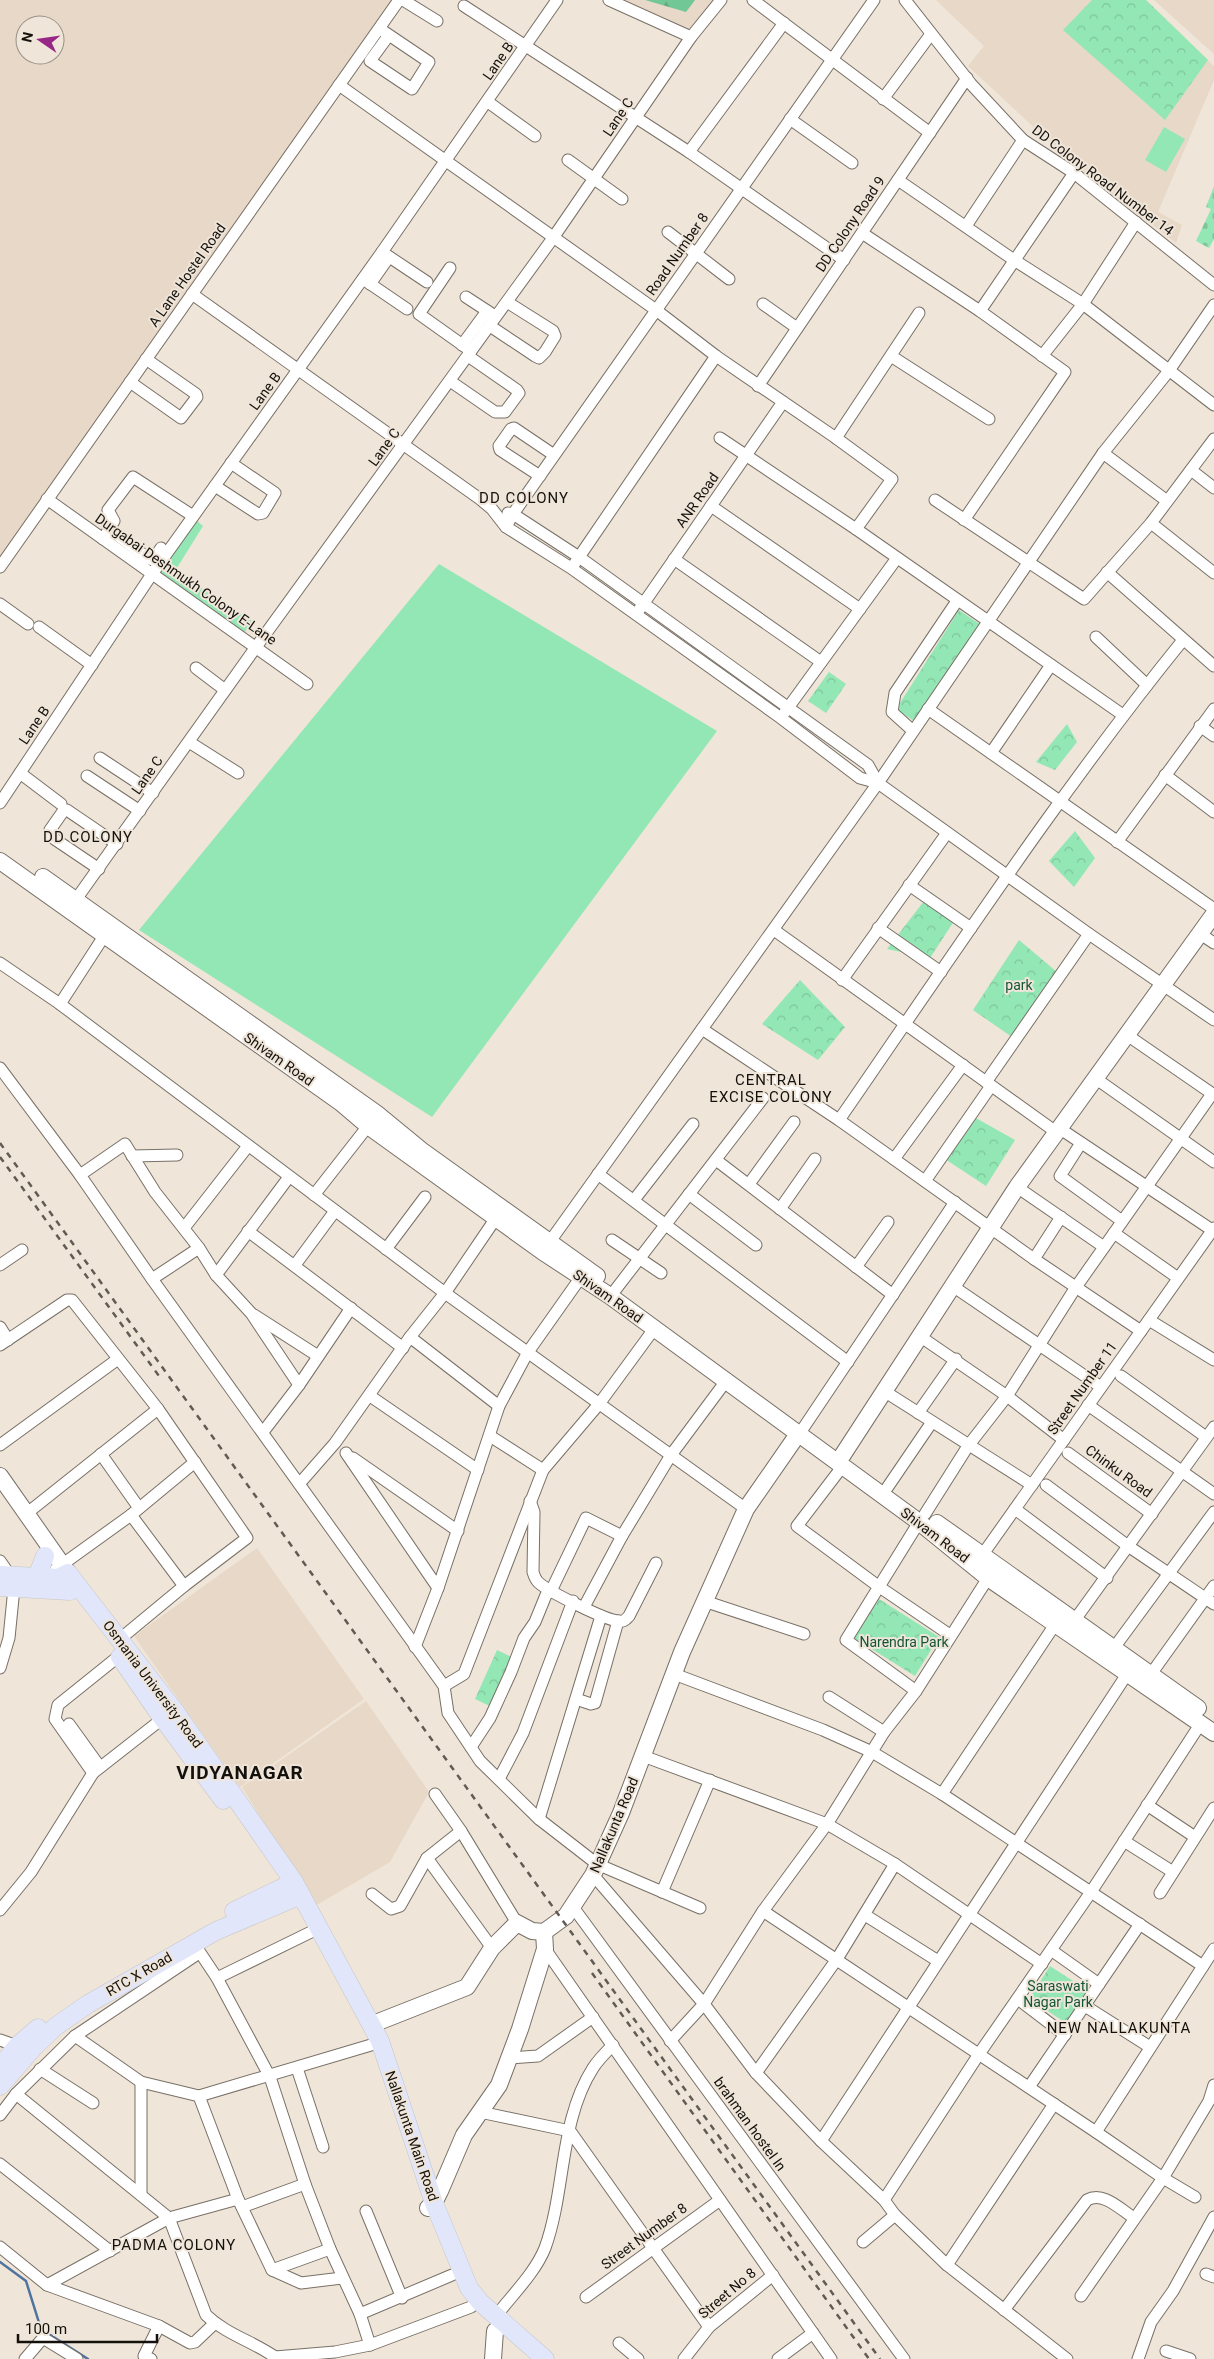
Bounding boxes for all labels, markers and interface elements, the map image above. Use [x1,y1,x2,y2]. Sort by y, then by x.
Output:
north arrow [15,15,65,65]
text: N [18,30,36,44]
street label: Lane B [479,39,517,83]
street label: Lane C [599,95,637,139]
street label: DD Colony Road Number 14 [1029,122,1177,239]
street label: DD Colony Road 9 [812,173,888,275]
street label: Road Number 8 [643,210,711,298]
street label: A Lane Hostel Road [145,220,229,330]
street label: Lane B [246,369,284,413]
street label: Lane C [365,425,403,469]
street label: ANR Road [672,469,722,531]
district label: DD COLONY [479,489,569,507]
street label: Durgabai Deshmukh Colony E-Lane [92,510,280,648]
street label: Lane B [15,703,53,747]
street label: Lane C [128,753,166,797]
district label: DD COLONY [43,828,133,846]
park label: park [1005,977,1034,993]
street label: Shivam Road [241,1029,317,1089]
district label: CENTRAL EXCISE COLONY [709,1071,833,1106]
street label: Shivam Road [570,1266,646,1326]
street label: Street Number 11 [1044,1339,1120,1437]
street label: Chinku Road [1083,1441,1155,1501]
street label: Shivam Road [898,1504,972,1566]
street label: Osmania University Road [100,1617,206,1751]
park label: Narendra Park [859,1634,949,1650]
district label: VIDYANAGAR [176,1761,304,1784]
street label: Nallakunta Road [587,1775,641,1875]
street label: RTC X Road [103,1949,175,1999]
park label: Saraswati Nagar Park [1023,1978,1094,2010]
district label: NEW NALLAKUNTA [1047,2019,1191,2037]
street label: Nallakunta Main Road [382,2069,442,2203]
street label: brahman hostel ln [711,2074,789,2174]
street label: Street Number 8 [598,2200,690,2272]
district label: PADMA COLONY [112,2236,236,2254]
street label: Street No 8 [695,2264,759,2322]
scale bar [18,2312,156,2344]
text: 100 m [25,2320,67,2338]

